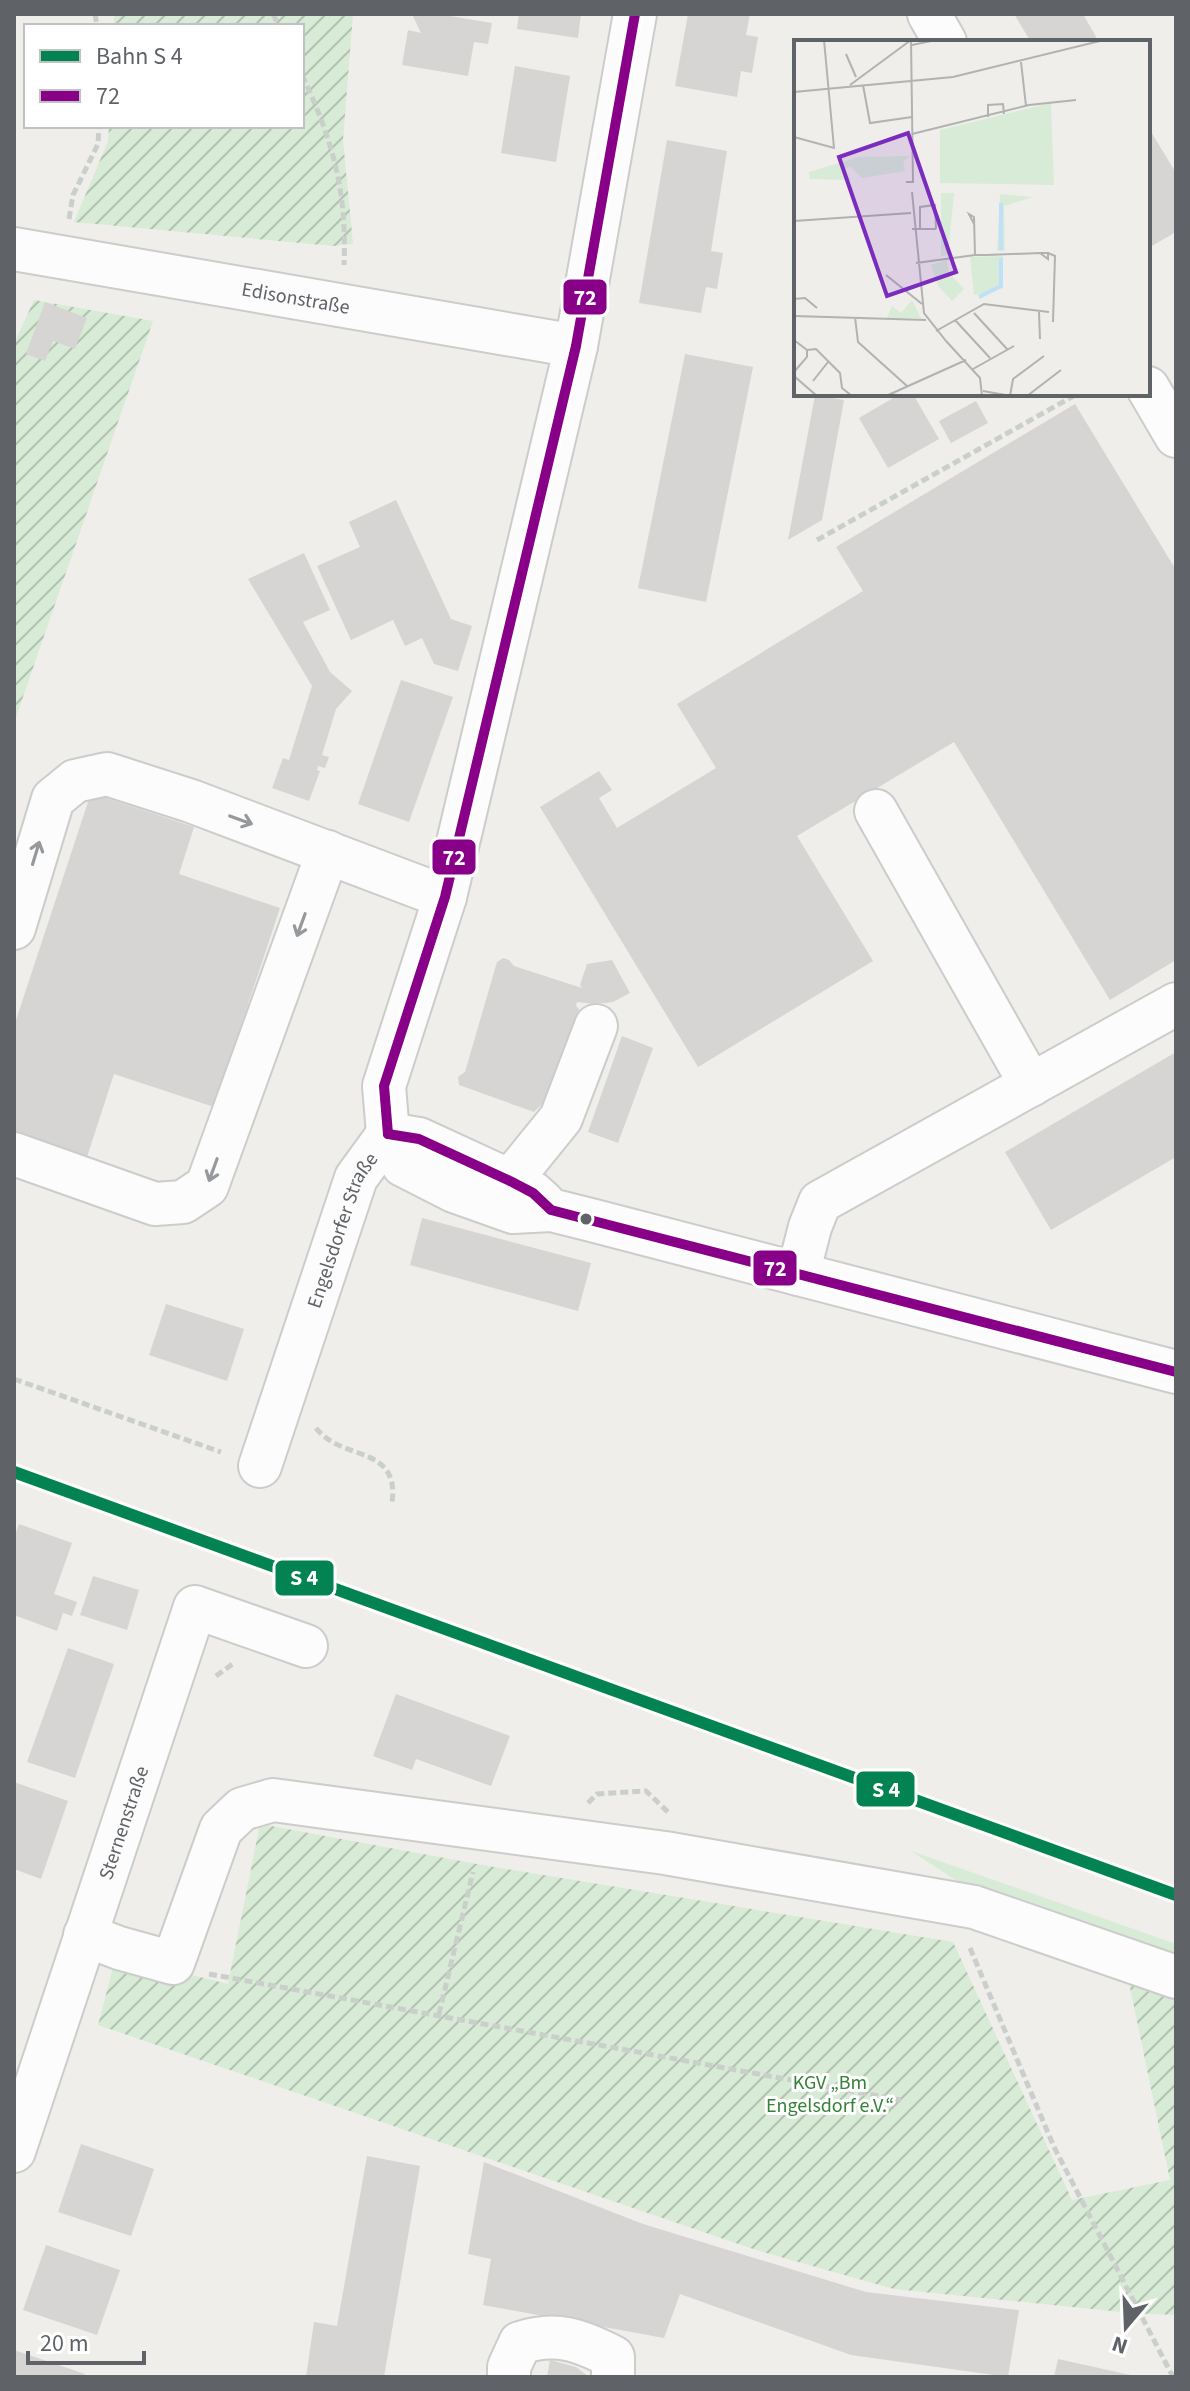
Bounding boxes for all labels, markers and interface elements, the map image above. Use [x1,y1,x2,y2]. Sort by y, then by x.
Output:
legend [24,24,304,128]
text: Bahn S 4 [96,39,183,74]
inset map [794,40,1150,396]
text: 72 [96,79,120,114]
street label: Edisonstraße [239,276,352,322]
line badge: 72 [562,278,608,316]
text: 72 [573,282,597,314]
one-way arrow [228,813,253,828]
line badge: 72 [431,838,477,876]
one-way arrow [29,841,44,867]
text: 72 [442,842,466,874]
one-way arrow [293,912,307,937]
street label: Engelsdorfer Straße [301,1147,385,1312]
one-way arrow [205,1157,219,1181]
unlabelled marker [578,1211,594,1227]
line badge: 72 [752,1249,798,1287]
text: 72 [763,1253,787,1285]
line badge: S 4 [274,1559,335,1597]
text: S 4 [290,1562,319,1594]
street label: Sternenstraße [92,1762,156,1884]
line badge: S 4 [855,1770,916,1808]
text: S 4 [872,1774,901,1806]
park label: KGV „Bm Engelsdorf e.V.“ [766,2069,894,2120]
north arrow [1086,2287,1166,2367]
scale bar [28,2315,144,2365]
text: 20 m [40,2326,89,2361]
text: N [1108,2327,1132,2362]

